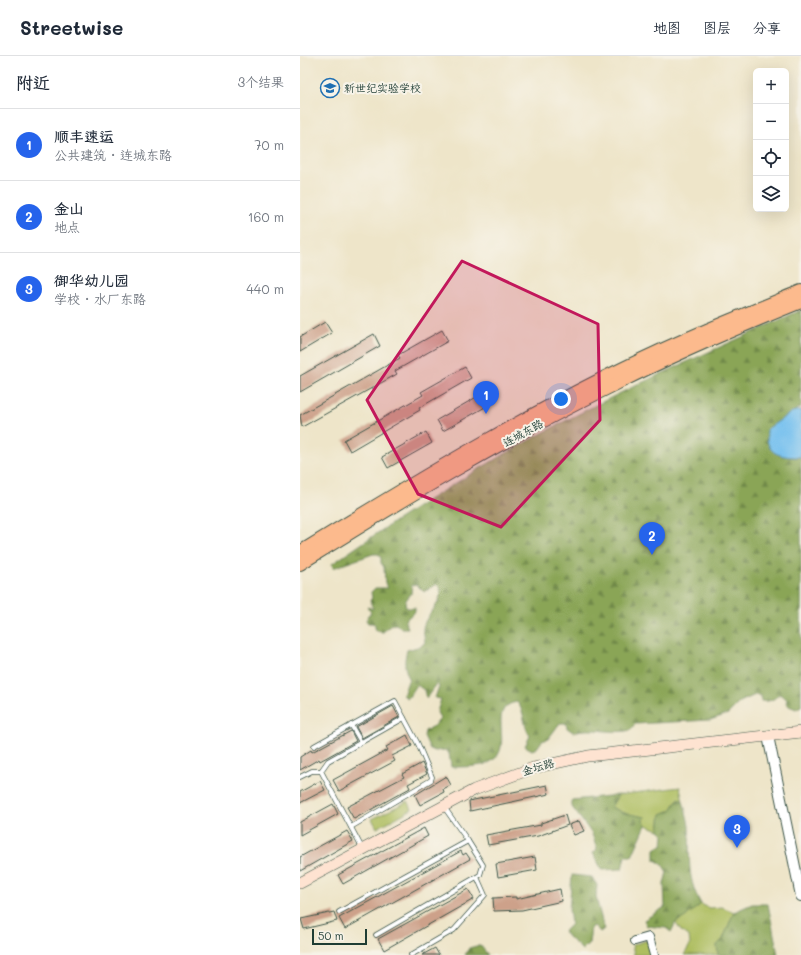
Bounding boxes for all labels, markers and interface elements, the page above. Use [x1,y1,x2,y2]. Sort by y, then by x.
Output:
text: Streetwise [20,15,123,40]
text: 地图 [653,18,681,37]
text: 图层 [703,18,731,37]
text: 分享 [753,18,781,37]
map controls [753,68,789,212]
button: + [753,68,789,104]
text: 附近 [16,71,50,93]
text: 3个结果 [237,73,284,90]
school or university icon: 新世纪实验学校 [319,77,341,99]
place label: 新世纪实验学校 [344,80,421,95]
button: − [753,104,789,140]
text: 顺丰速运 [54,126,114,146]
text: 1 [26,136,32,153]
text: 70 m [254,136,284,153]
button: locate [753,140,789,176]
text: 公共建筑 · 连城东路 [54,146,172,163]
button: layers [753,176,789,212]
text: 金山 [54,198,84,218]
text: 2 [25,208,33,225]
text: 160 m [248,208,284,225]
text: 地点 [54,218,80,235]
text: 御华幼儿园 [54,270,129,290]
text: 3 [25,280,33,297]
text: 440 m [246,280,284,297]
text: 学校 · 水厂东路 [54,290,146,307]
pin: 1 [473,381,499,414]
your location [551,389,571,409]
street label: 连城东路 [500,415,546,450]
pin: 2 [639,522,665,555]
street label: 金坛路 [520,755,556,778]
pin: 3 [724,815,750,848]
scale bar [312,927,367,946]
text: 50 m [318,928,344,943]

